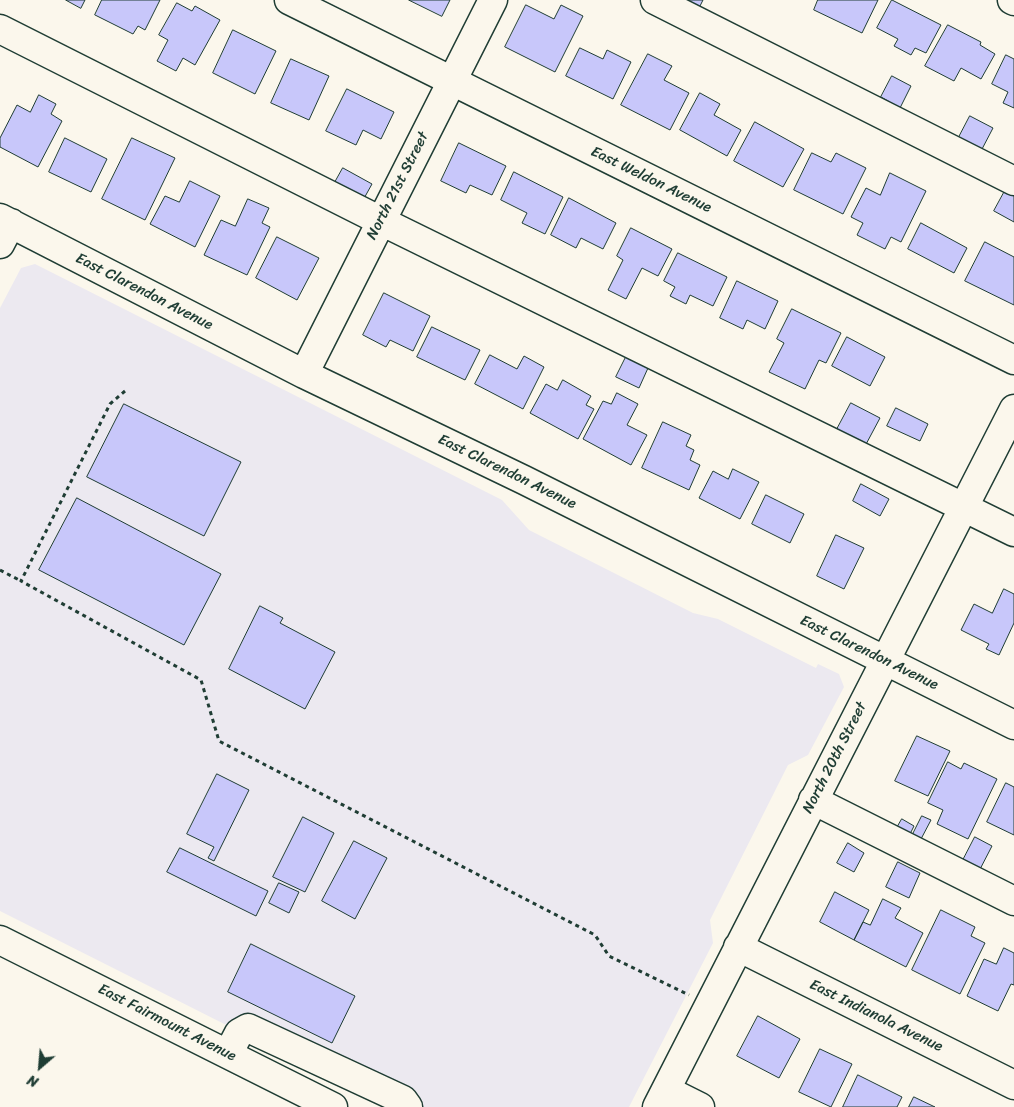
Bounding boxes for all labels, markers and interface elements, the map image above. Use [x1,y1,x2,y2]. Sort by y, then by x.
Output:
street label: North 21st Street [363,129,433,243]
street label: East Weldon Avenue [588,143,714,217]
street label: East Clarendon Avenue [72,250,216,334]
street label: East Clarendon Avenue [435,431,579,513]
street label: East Clarendon Avenue [797,612,941,694]
street label: North 20th Street [799,699,871,817]
street label: East Indianola Avenue [806,976,946,1056]
street label: East Fairmount Avenue [95,980,239,1066]
north arrow [15,1042,65,1092]
text: N [23,1067,43,1094]

